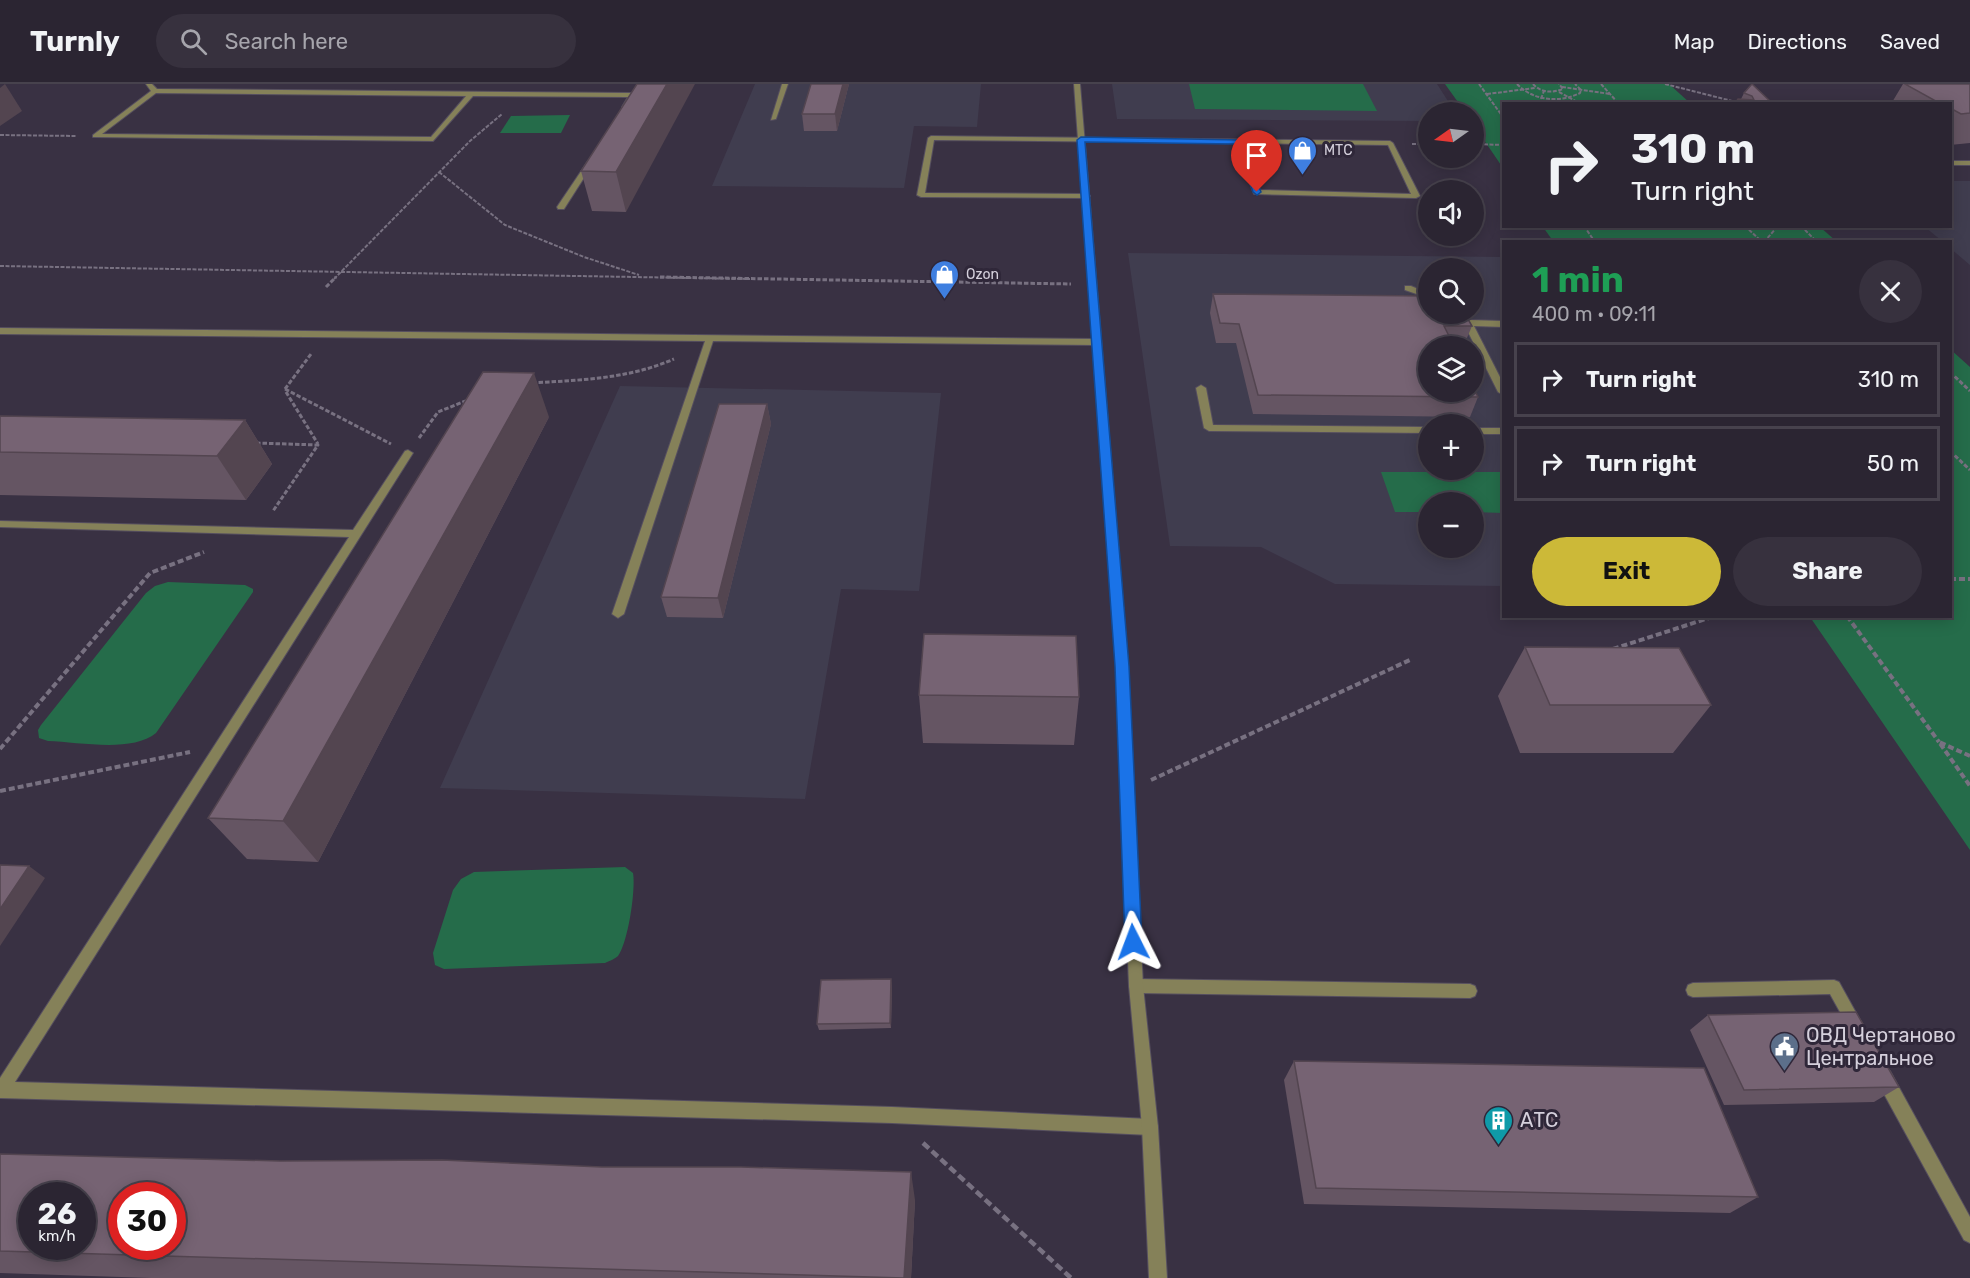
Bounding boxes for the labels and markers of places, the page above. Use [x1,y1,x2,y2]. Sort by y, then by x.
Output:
pin [1231,130,1282,192]
shop icon: МТС [1287,134,1319,176]
place label: МТС [1324,142,1353,159]
shop icon: Ozon [929,258,961,300]
place label: Ozon [966,266,999,283]
place label: ОВД Чертаново Центральное [1806,1023,1956,1070]
public building icon: ОВД Чертаново Центральное [1769,1030,1801,1072]
building icon: АТС [1483,1104,1515,1146]
place label: АТС [1520,1108,1558,1132]

